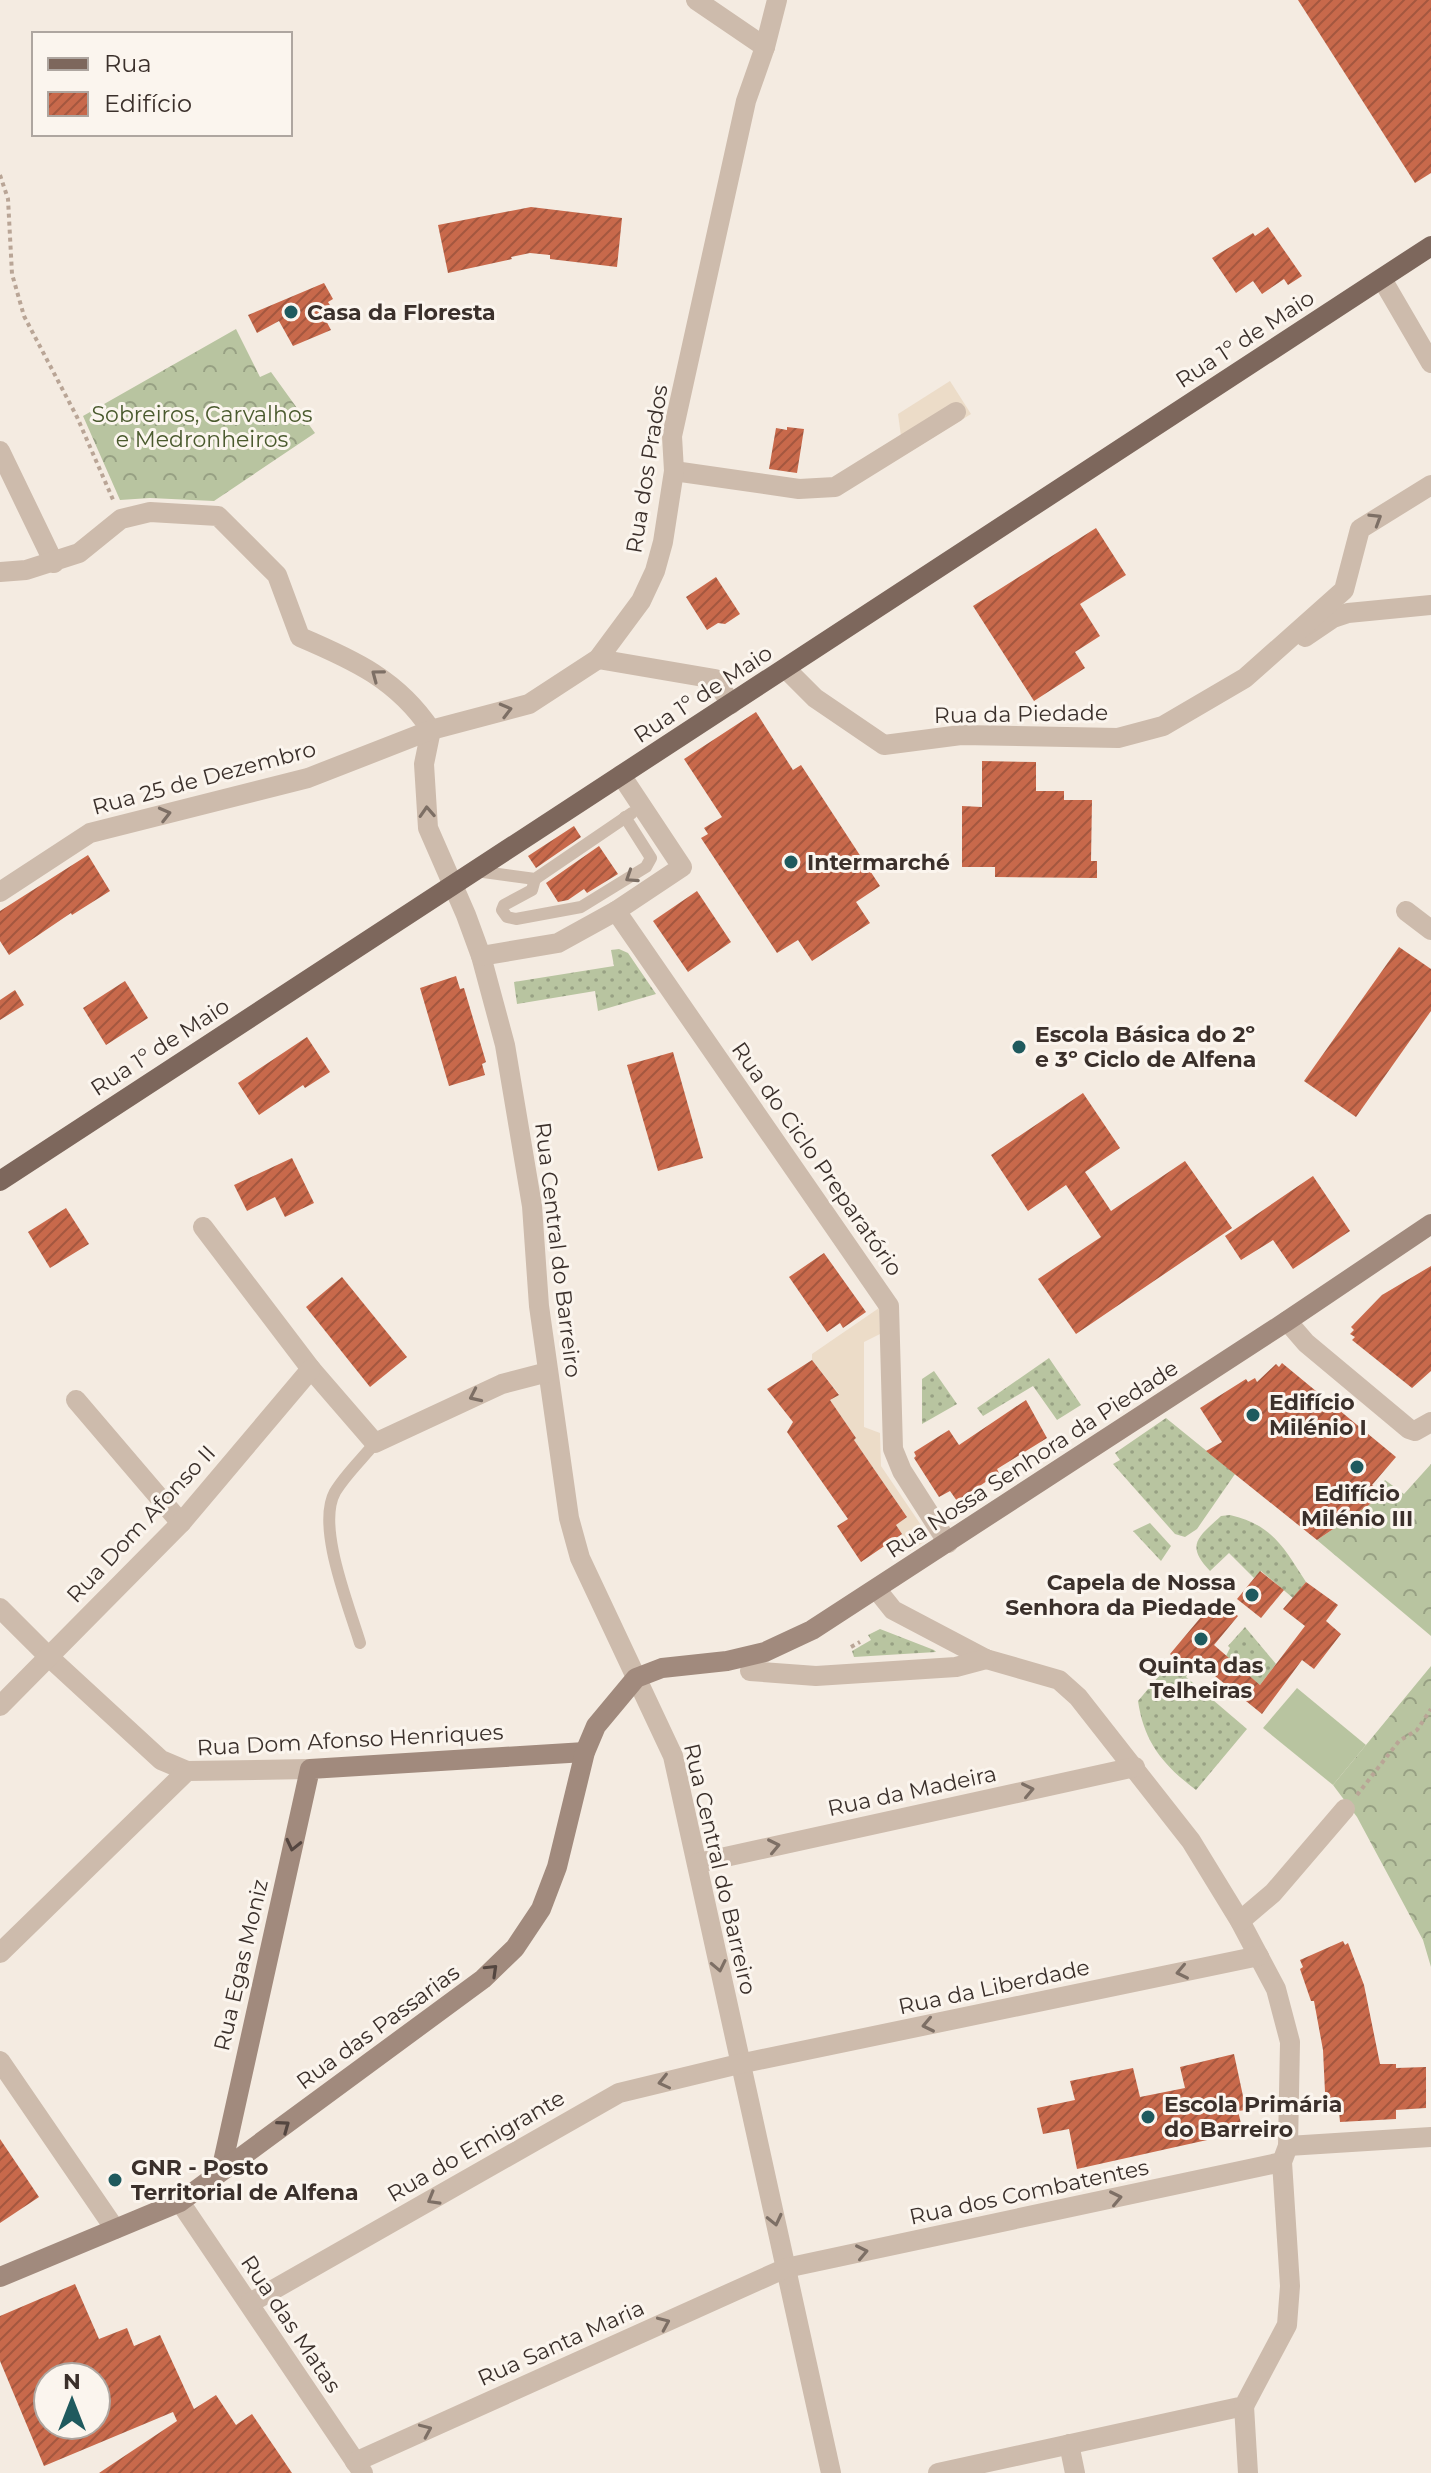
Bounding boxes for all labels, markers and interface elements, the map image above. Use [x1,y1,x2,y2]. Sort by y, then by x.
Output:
legend [32,32,292,136]
text: Rua [104,49,152,78]
text: Edifício [104,89,192,118]
street label: Rua 1º de Maio [1171,284,1319,394]
place label: Casa da Floresta [307,299,496,326]
marker: Casa da Floresta [282,303,300,321]
street label: Rua dos Prados [620,383,674,555]
park label: Sobreiros, Carvalhos e Medronheiros [92,401,313,453]
one-way arrow [1368,514,1382,529]
street label: Rua 1º de Maio [629,639,777,749]
one-way arrow [371,671,386,685]
street label: Rua da Piedade [934,699,1108,729]
one-way arrow [499,703,513,720]
street label: Rua 25 de Dezembro [89,735,319,821]
one-way arrow [419,805,436,818]
one-way arrow [158,806,172,823]
place label: Intermarché [807,849,950,876]
marker: Intermarché [782,853,800,871]
one-way arrow [625,868,640,883]
street label: Rua 1º de Maio [86,992,234,1102]
place label: Escola Básica do 2º e 3º Ciclo de Alfena [1035,1021,1256,1073]
street label: Rua do Ciclo Preparatório [726,1037,908,1281]
marker: Escola Básica do 2º e 3º Ciclo de Alfena [1010,1038,1028,1056]
street label: Rua Central do Barreiro [529,1121,587,1379]
street label: Rua Nossa Senhora da Piedade [881,1354,1183,1564]
one-way arrow [468,1386,483,1402]
place label: Edifício Milénio I [1269,1389,1367,1441]
marker: Edifício Milénio I [1244,1406,1262,1424]
street label: Rua Dom Afonso II [61,1440,221,1608]
marker: Edifício Milénio III [1348,1458,1366,1476]
place label: Edifício Milénio III [1301,1480,1413,1532]
place label: Capela de Nossa Senhora da Piedade [1005,1569,1236,1621]
marker: Capela de Nossa Senhora da Piedade [1243,1586,1261,1604]
marker: Quinta das Telheiras [1192,1630,1210,1648]
place label: Quinta das Telheiras [1139,1652,1264,1704]
street label: Rua Dom Afonso Henriques [196,1718,504,1762]
street label: Rua Central do Barreiro [678,1741,762,1997]
street label: Rua da Madeira [825,1760,999,1822]
one-way arrow [1021,1782,1035,1799]
one-way arrow [285,1838,302,1852]
one-way arrow [767,1838,781,1855]
street label: Rua Egas Moniz [208,1877,274,2053]
street label: Rua da Liberdade [896,1954,1092,2020]
street label: Rua das Passarias [291,1959,465,2095]
one-way arrow [710,1960,727,1973]
one-way arrow [1176,1963,1190,1980]
one-way arrow [483,1965,497,1979]
one-way arrow [922,2016,935,2033]
one-way arrow [657,2073,671,2090]
street label: Rua do Emigrante [382,2084,570,2208]
place label: Escola Primária do Barreiro [1164,2091,1342,2143]
marker: Escola Primária do Barreiro [1139,2108,1157,2126]
one-way arrow [275,2121,290,2135]
street label: Rua dos Combatentes [907,2153,1151,2231]
place label: GNR - Posto Territorial de Alfena [131,2154,359,2206]
marker: GNR - Posto Territorial de Alfena [106,2171,124,2189]
one-way arrow [427,2189,442,2205]
one-way arrow [1109,2190,1123,2207]
one-way arrow [766,2213,783,2227]
one-way arrow [855,2244,868,2261]
street label: Rua das Matas [235,2250,347,2398]
street label: Rua Santa Maria [473,2294,649,2392]
one-way arrow [655,2317,670,2333]
north arrow [32,2361,112,2441]
text: N [63,2368,81,2395]
one-way arrow [418,2423,433,2439]

